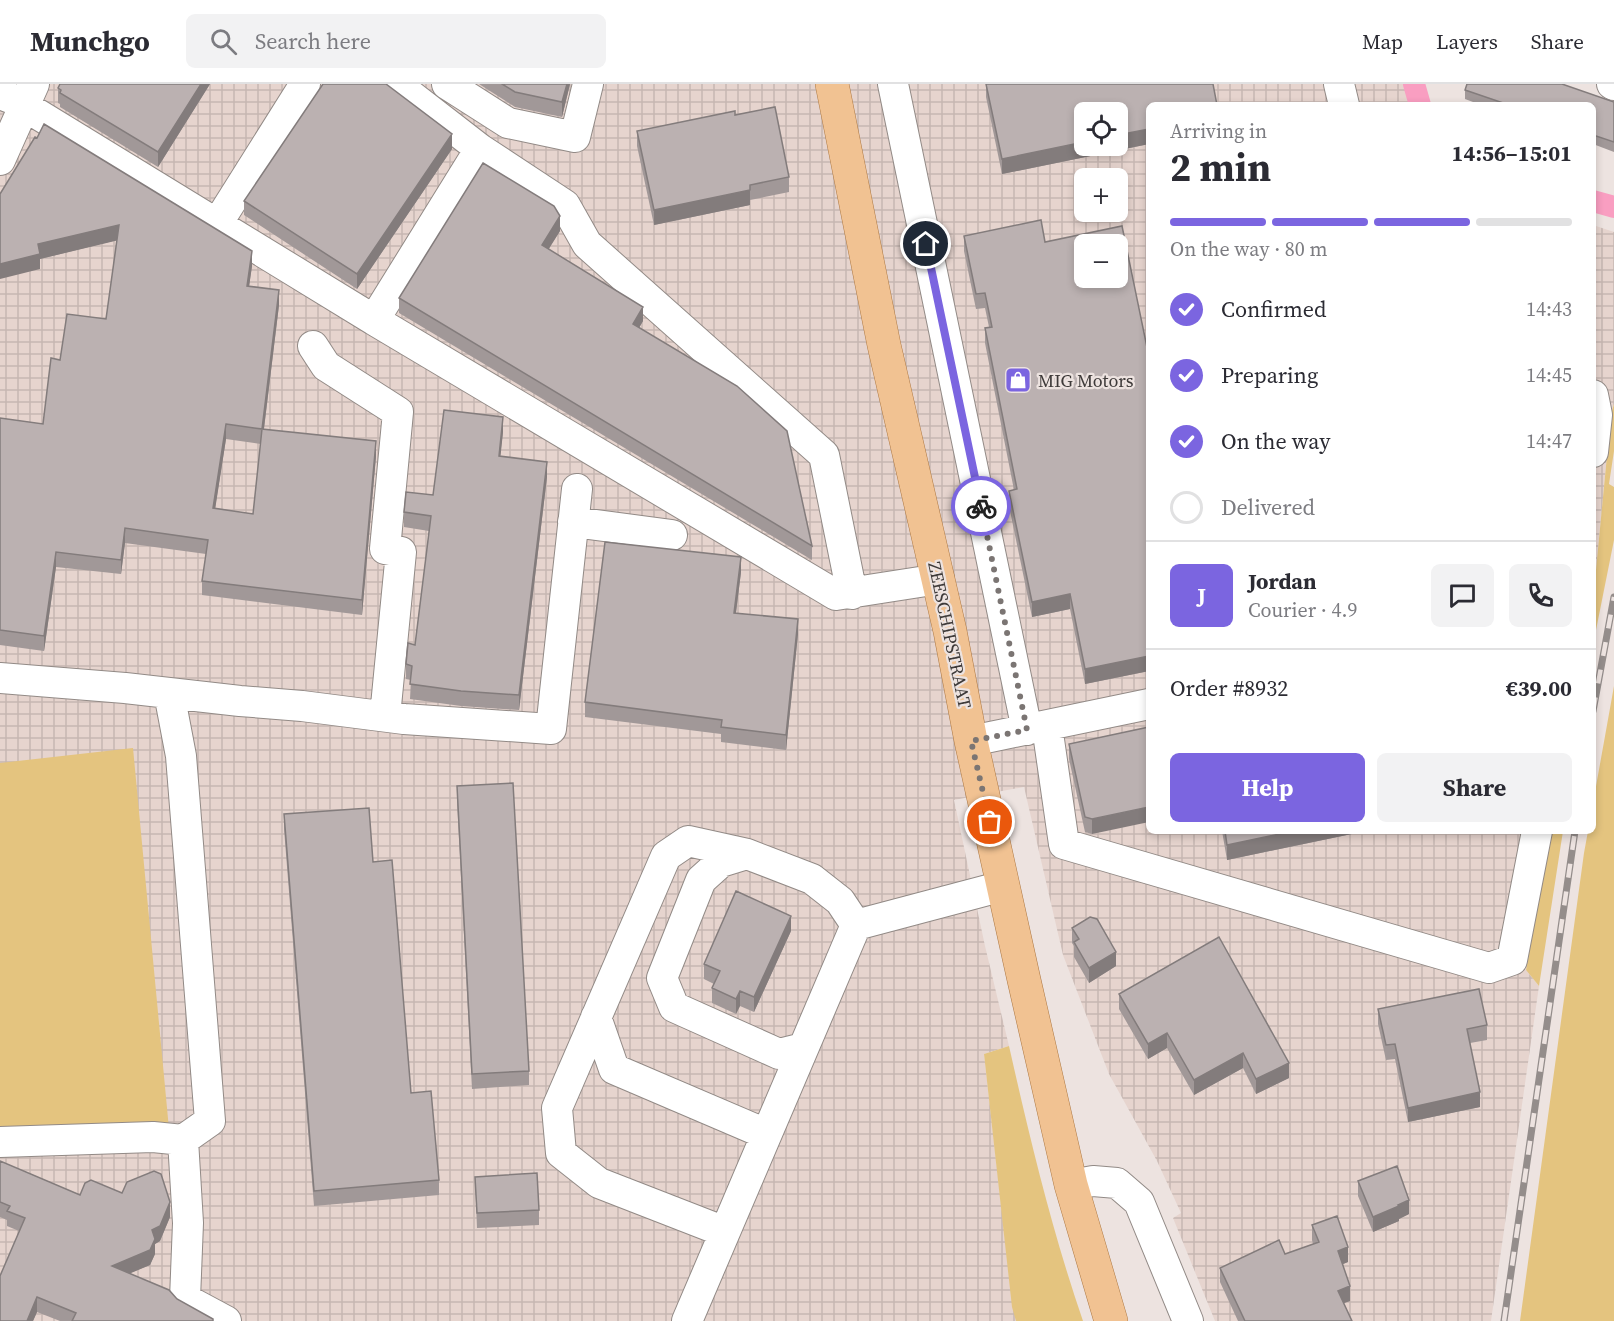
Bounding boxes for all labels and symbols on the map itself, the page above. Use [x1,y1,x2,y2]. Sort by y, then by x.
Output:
pin [900,218,951,269]
shop icon: MIG Motors [1003,365,1033,395]
place label: MIG Motors [1038,368,1134,393]
courier [951,476,1011,536]
street label: ZEESCHIPSTRAAT [922,559,978,711]
pin [964,796,1015,847]

